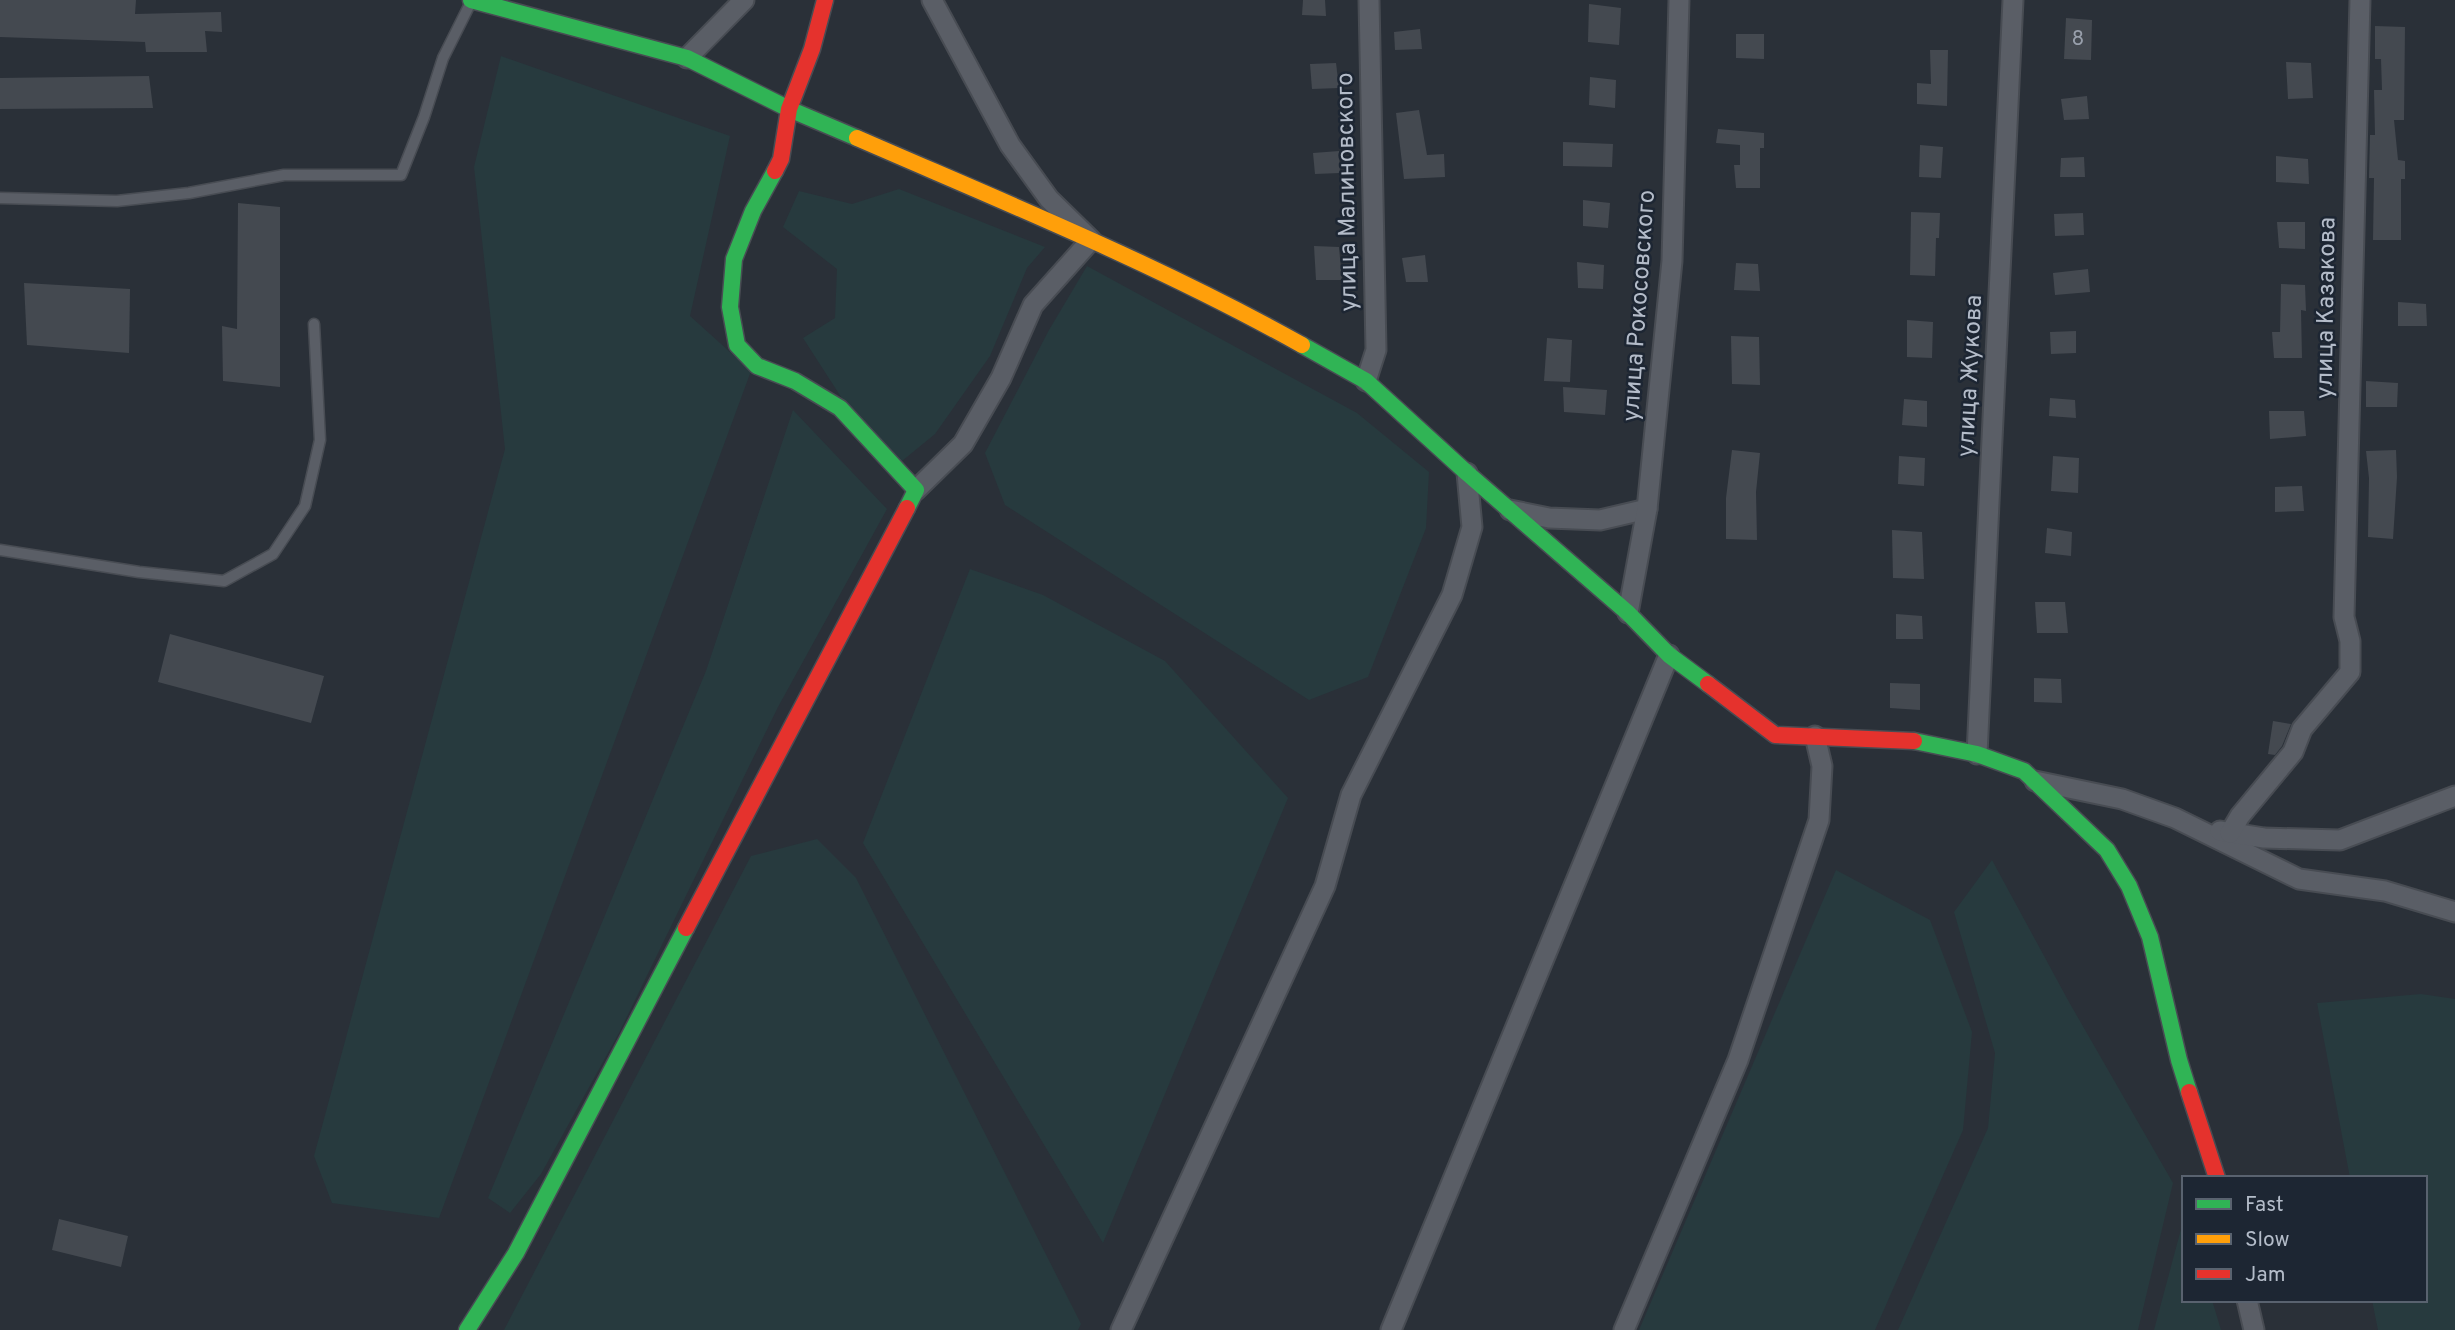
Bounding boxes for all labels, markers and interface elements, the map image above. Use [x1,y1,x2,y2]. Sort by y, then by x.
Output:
house number: 8 [2072,26,2084,53]
street label: улица Малиновского [1331,72,1365,312]
street label: улица Рокосовского [1617,189,1663,423]
street label: улица Казакова [2310,217,2344,399]
street label: улица Жукова [1952,294,1990,458]
legend [2182,1176,2427,1302]
text: Fast [2245,1192,2284,1219]
text: Slow [2245,1227,2290,1254]
text: Jam [2245,1262,2286,1289]

